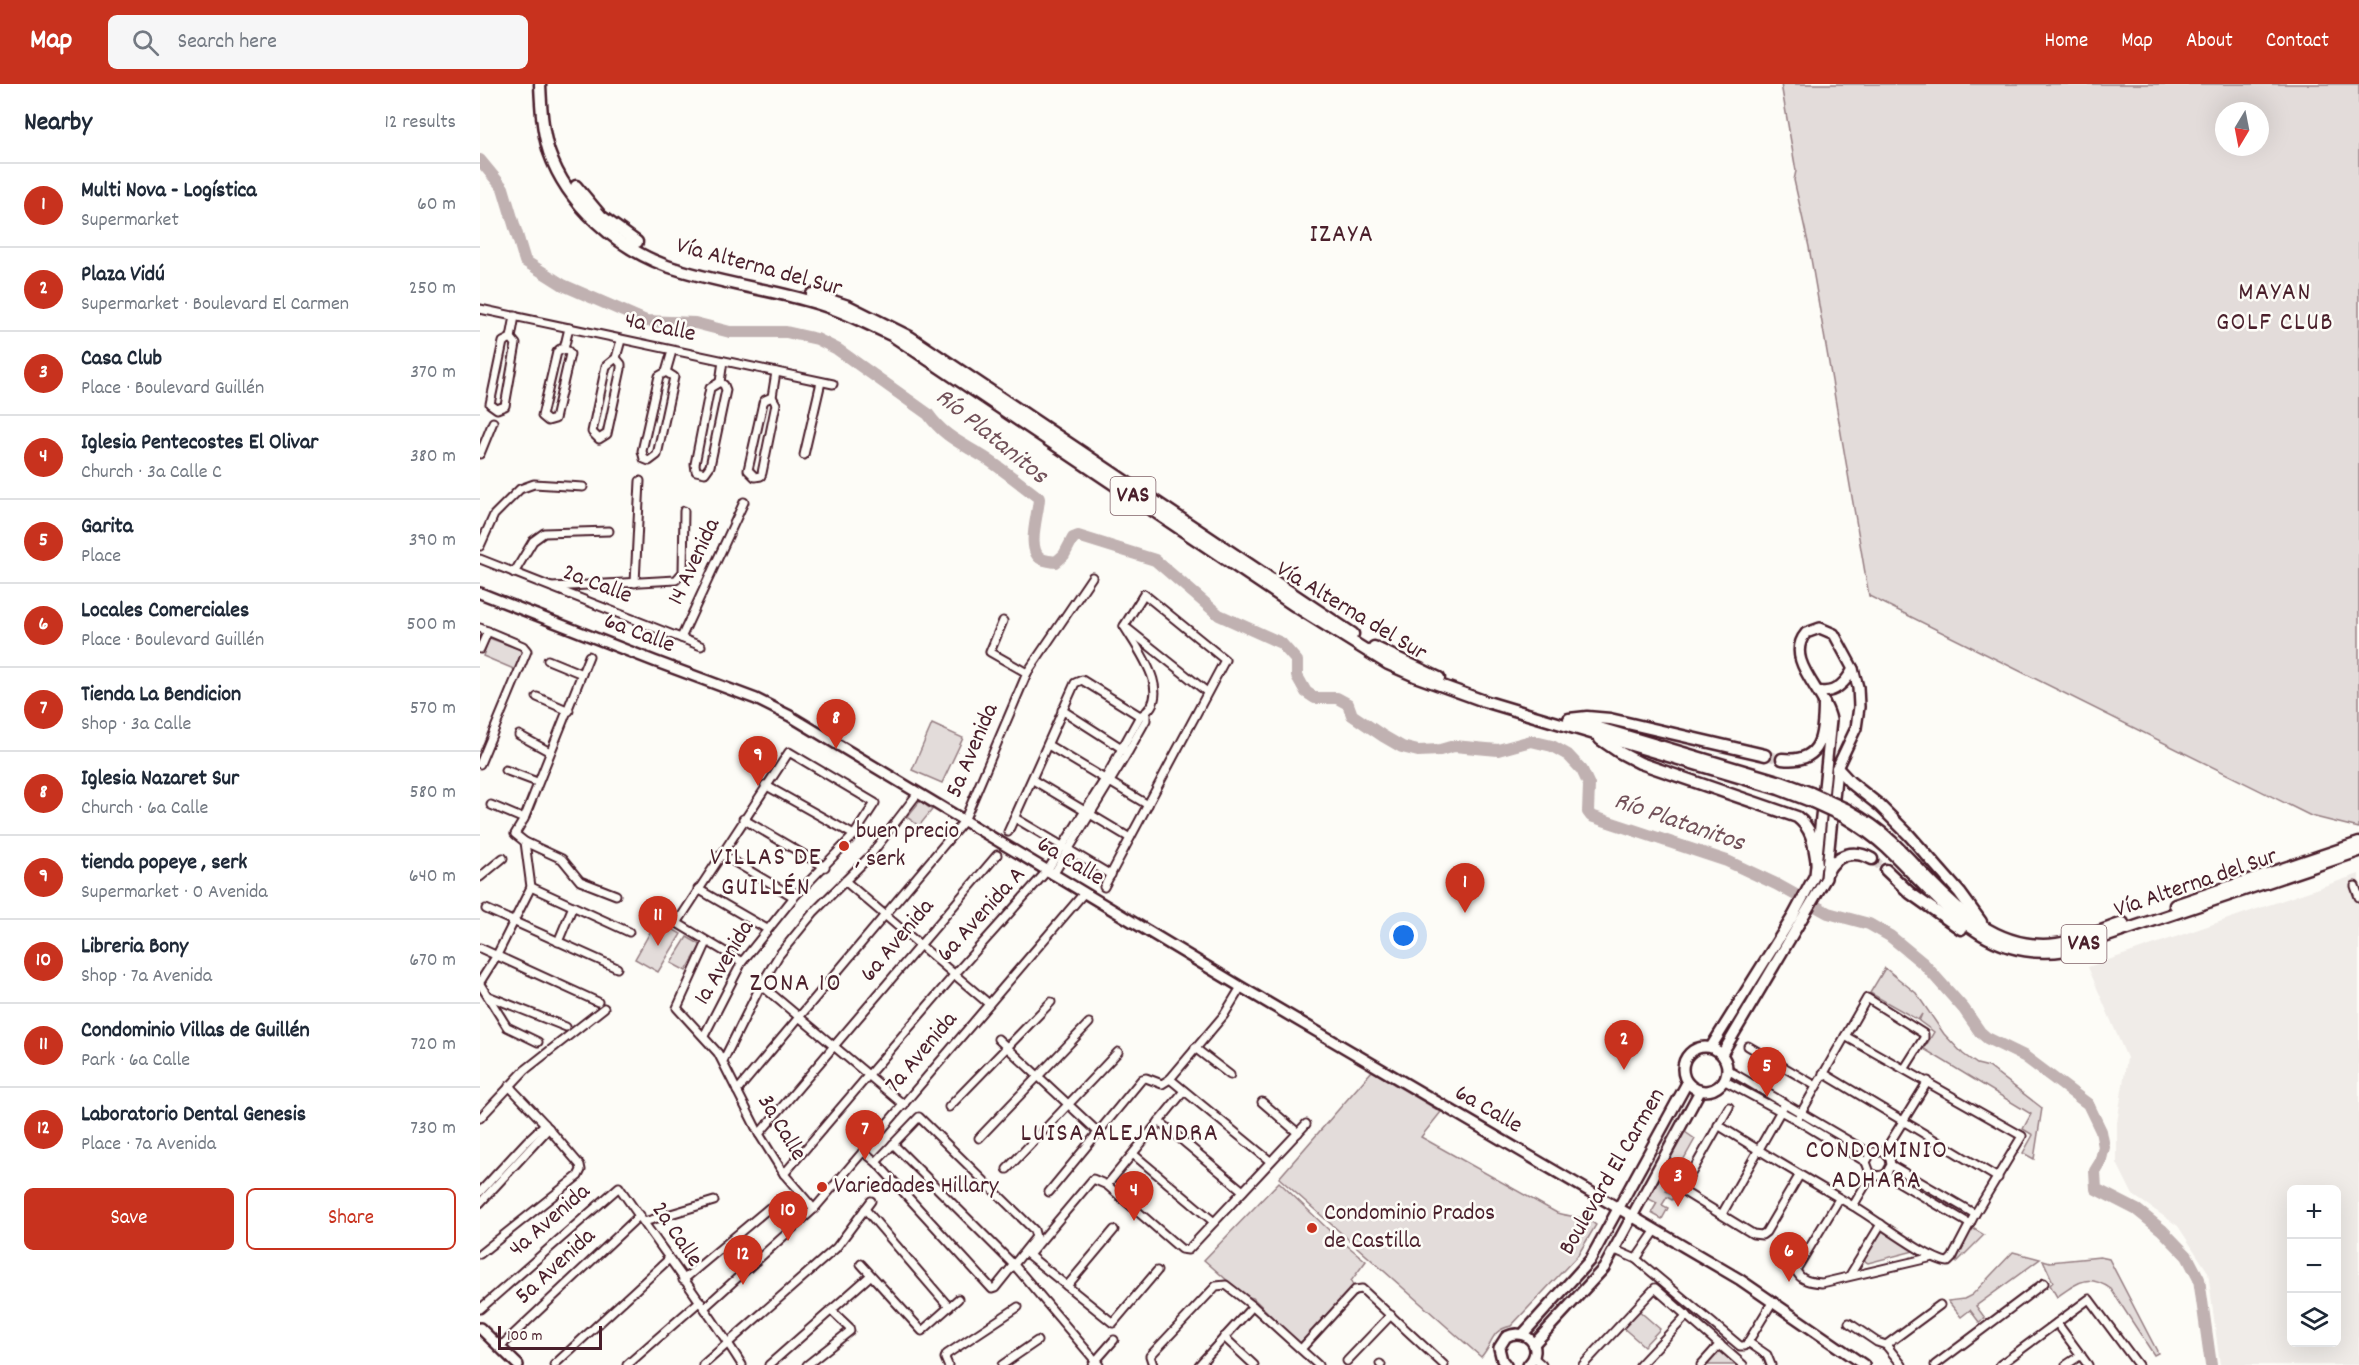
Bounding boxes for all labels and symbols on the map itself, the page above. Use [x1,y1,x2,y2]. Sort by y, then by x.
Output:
north arrow [2215,102,2269,156]
district label: IZAYA [1310,217,1374,254]
street label: Vía Alterna del Sur [672,230,846,307]
district label: MAYAN GOLF CLUB [2216,275,2334,342]
street label: 4a Calle [621,304,699,352]
water label: Río Platanitos [927,380,1056,495]
road number: VAS [1110,477,1156,515]
street label: 14 Avenida [660,512,730,611]
street label: Vía Alterna del Sur [1269,554,1433,671]
street label: 2a Calle [557,556,637,614]
street label: 6a Calle [599,605,679,663]
street label: 5a Avenida [938,698,1008,803]
pin: 8 [816,700,856,749]
pin: 9 [738,736,778,786]
water label: Río Platanitos [1609,783,1750,863]
place label: buen precio , serk [855,815,959,877]
street label: 6a Calle [1030,828,1110,896]
marker: buen precio , serk [837,839,851,853]
district label: VILLAS DE GUILLÉN [710,840,822,907]
street label: Vía Alterna del Sur [2110,840,2282,928]
street label: 6a Avenida A [930,859,1034,971]
pin: 1 [1446,864,1484,913]
street label: 6a Avenida [853,891,944,990]
pin: 11 [638,896,678,946]
street label: 1a Avenida [686,913,764,1012]
your location [1389,921,1418,950]
road number: VAS [2062,925,2106,963]
district label: ZONA 10 [750,965,842,1004]
street label: 7a Avenida [878,1004,967,1101]
pin: 2 [1604,1020,1644,1070]
pin: 5 [1748,1048,1786,1097]
street label: 6a Calle [1448,1077,1528,1143]
street label: Boulevard El Carmen [1551,1082,1675,1262]
street label: 3a Calle [748,1088,814,1168]
pin: 7 [846,1110,884,1160]
district label: LUISA ALEJANDRA [1021,1116,1219,1153]
district label: CONDOMINIO ADHARA [1805,1133,1949,1200]
pin: 3 [1658,1158,1698,1207]
place label: Variedades Hillary [834,1170,1000,1204]
pin: 4 [1114,1172,1154,1221]
street label: 4a Avenida [502,1175,599,1266]
marker: Variedades Hillary [815,1180,829,1194]
pin: 10 [768,1192,808,1241]
street label: 2a Calle [642,1196,710,1274]
place label: Condominio Prados de Castilla [1324,1197,1495,1259]
street label: 5a Avenida [508,1220,605,1313]
marker: Condominio Prados de Castilla [1305,1221,1319,1235]
pin: 6 [1770,1232,1808,1282]
pin: 12 [724,1236,762,1285]
scale bar [498,1323,602,1350]

